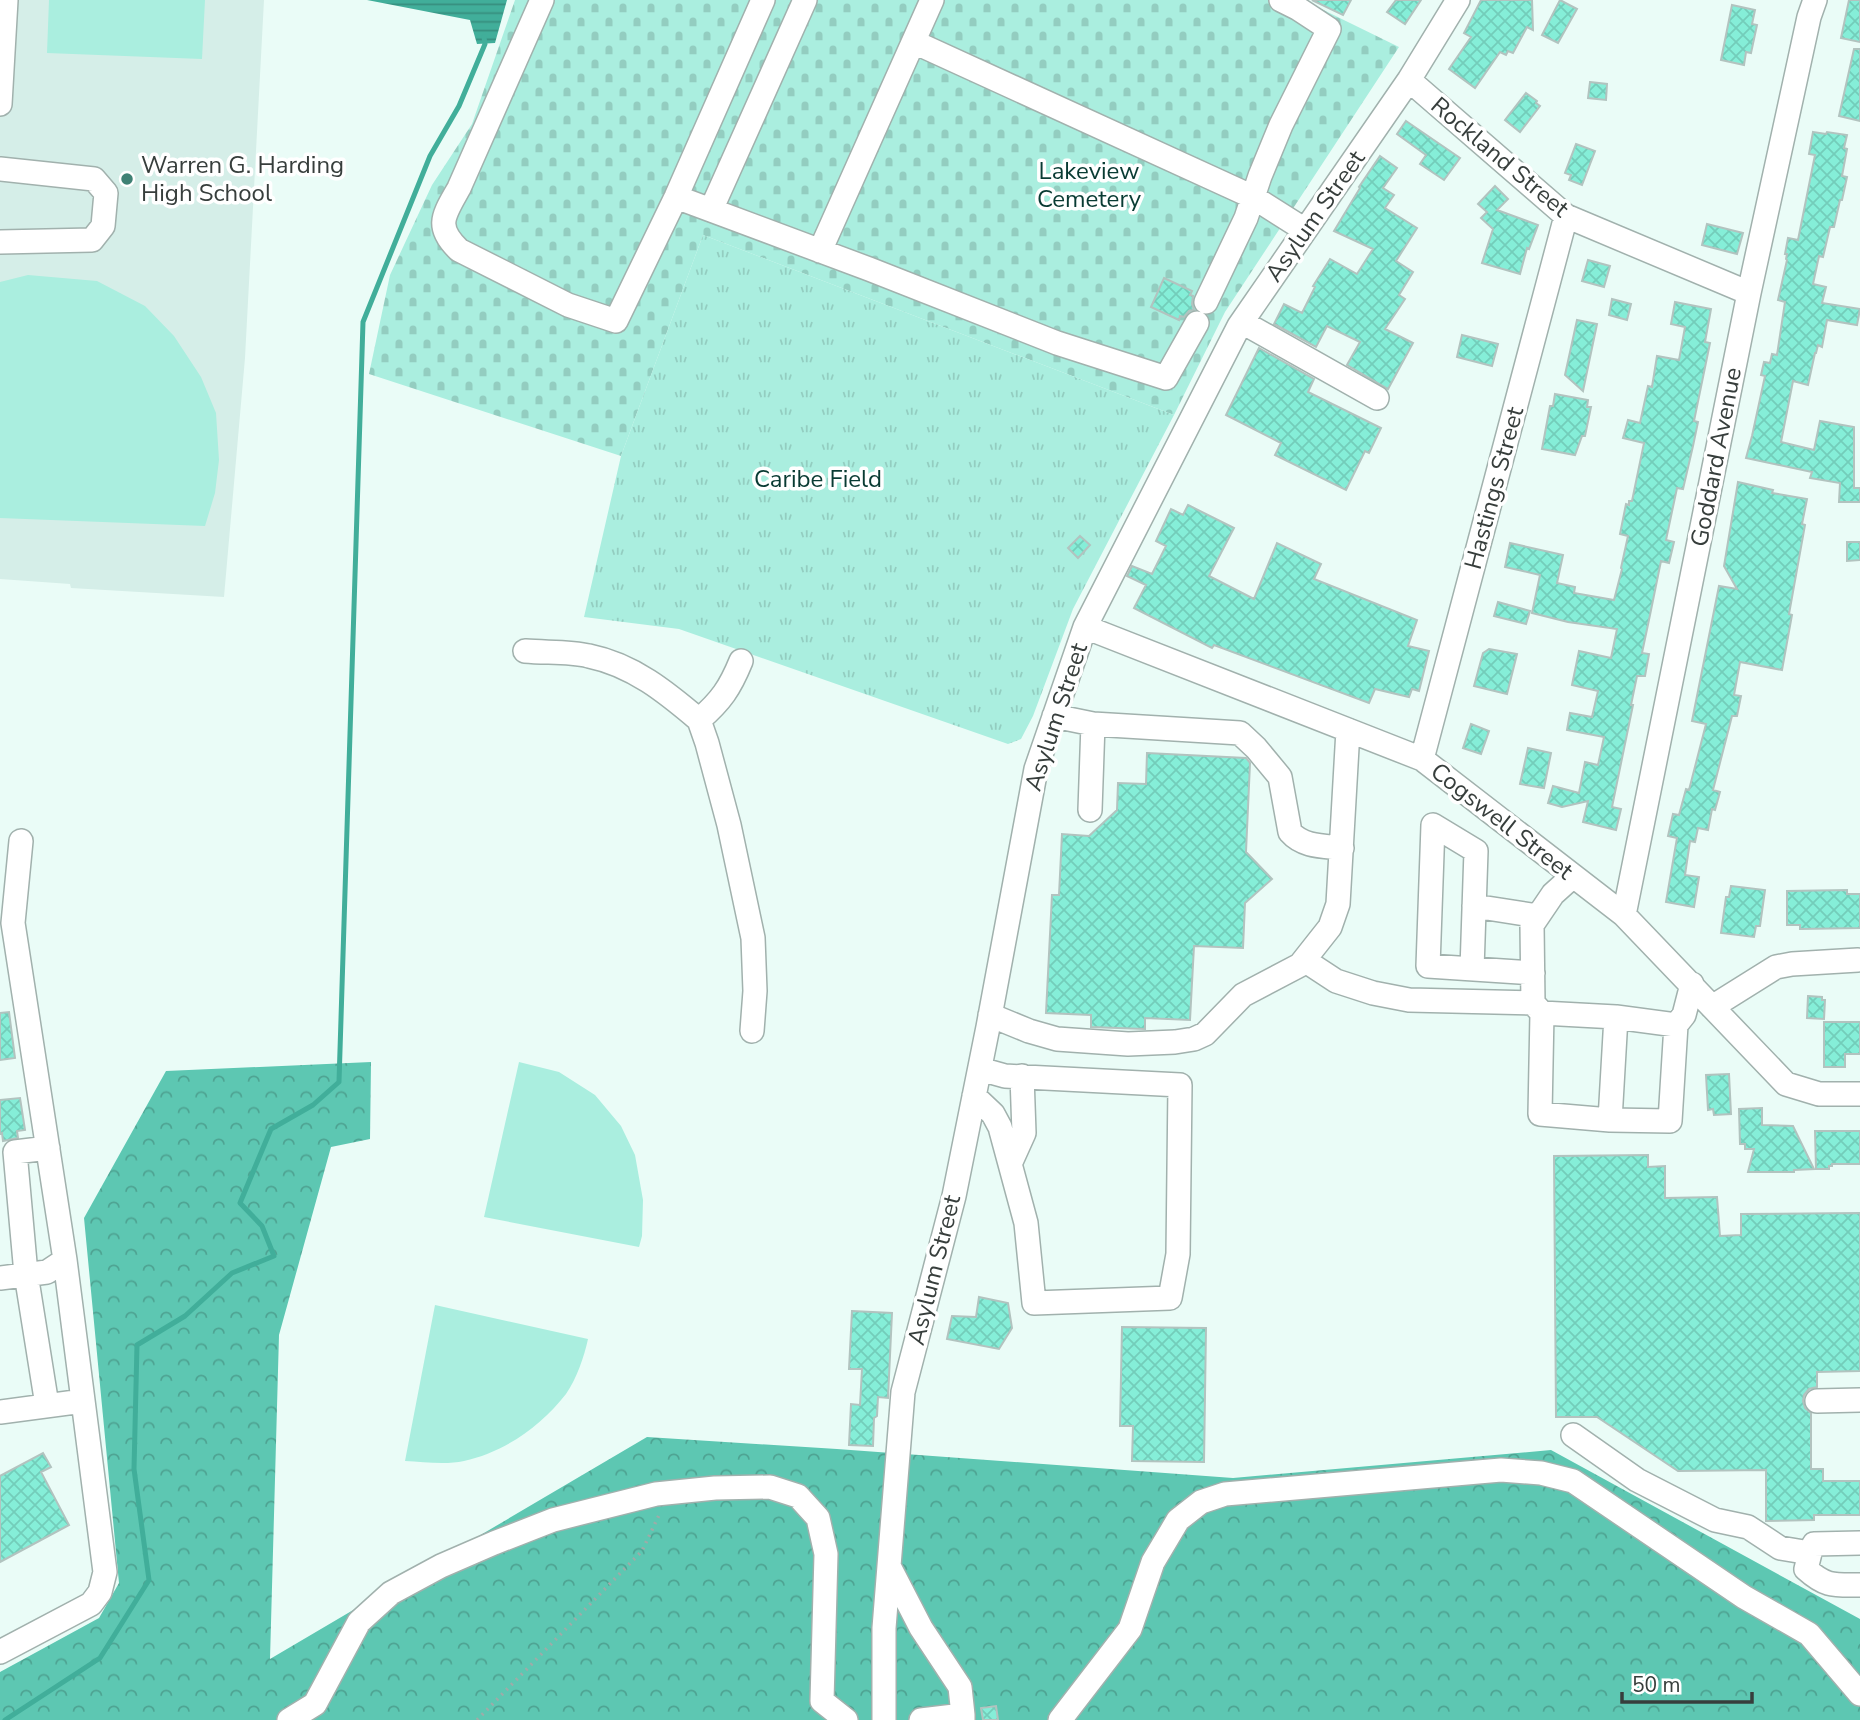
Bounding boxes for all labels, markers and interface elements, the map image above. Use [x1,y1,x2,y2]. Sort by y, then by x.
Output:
street label: Rockland Street [1424,90,1576,225]
street label: Asylum Street [1258,143,1373,288]
place label: Warren G. Harding High School [141,149,344,209]
park label: Lakeview Cemetery [1037,155,1142,215]
marker: Warren G. Harding High School [119,171,135,187]
street label: Goddard Avenue [1683,365,1749,549]
street label: Hastings Street [1457,402,1531,573]
park label: Caribe Field [754,463,882,495]
street label: Asylum Street [1017,638,1095,795]
street label: Cogswell Street [1424,755,1580,887]
street label: Asylum Street [900,1191,968,1348]
scale bar [1622,1660,1752,1704]
text: 50 m [1632,1671,1681,1699]

